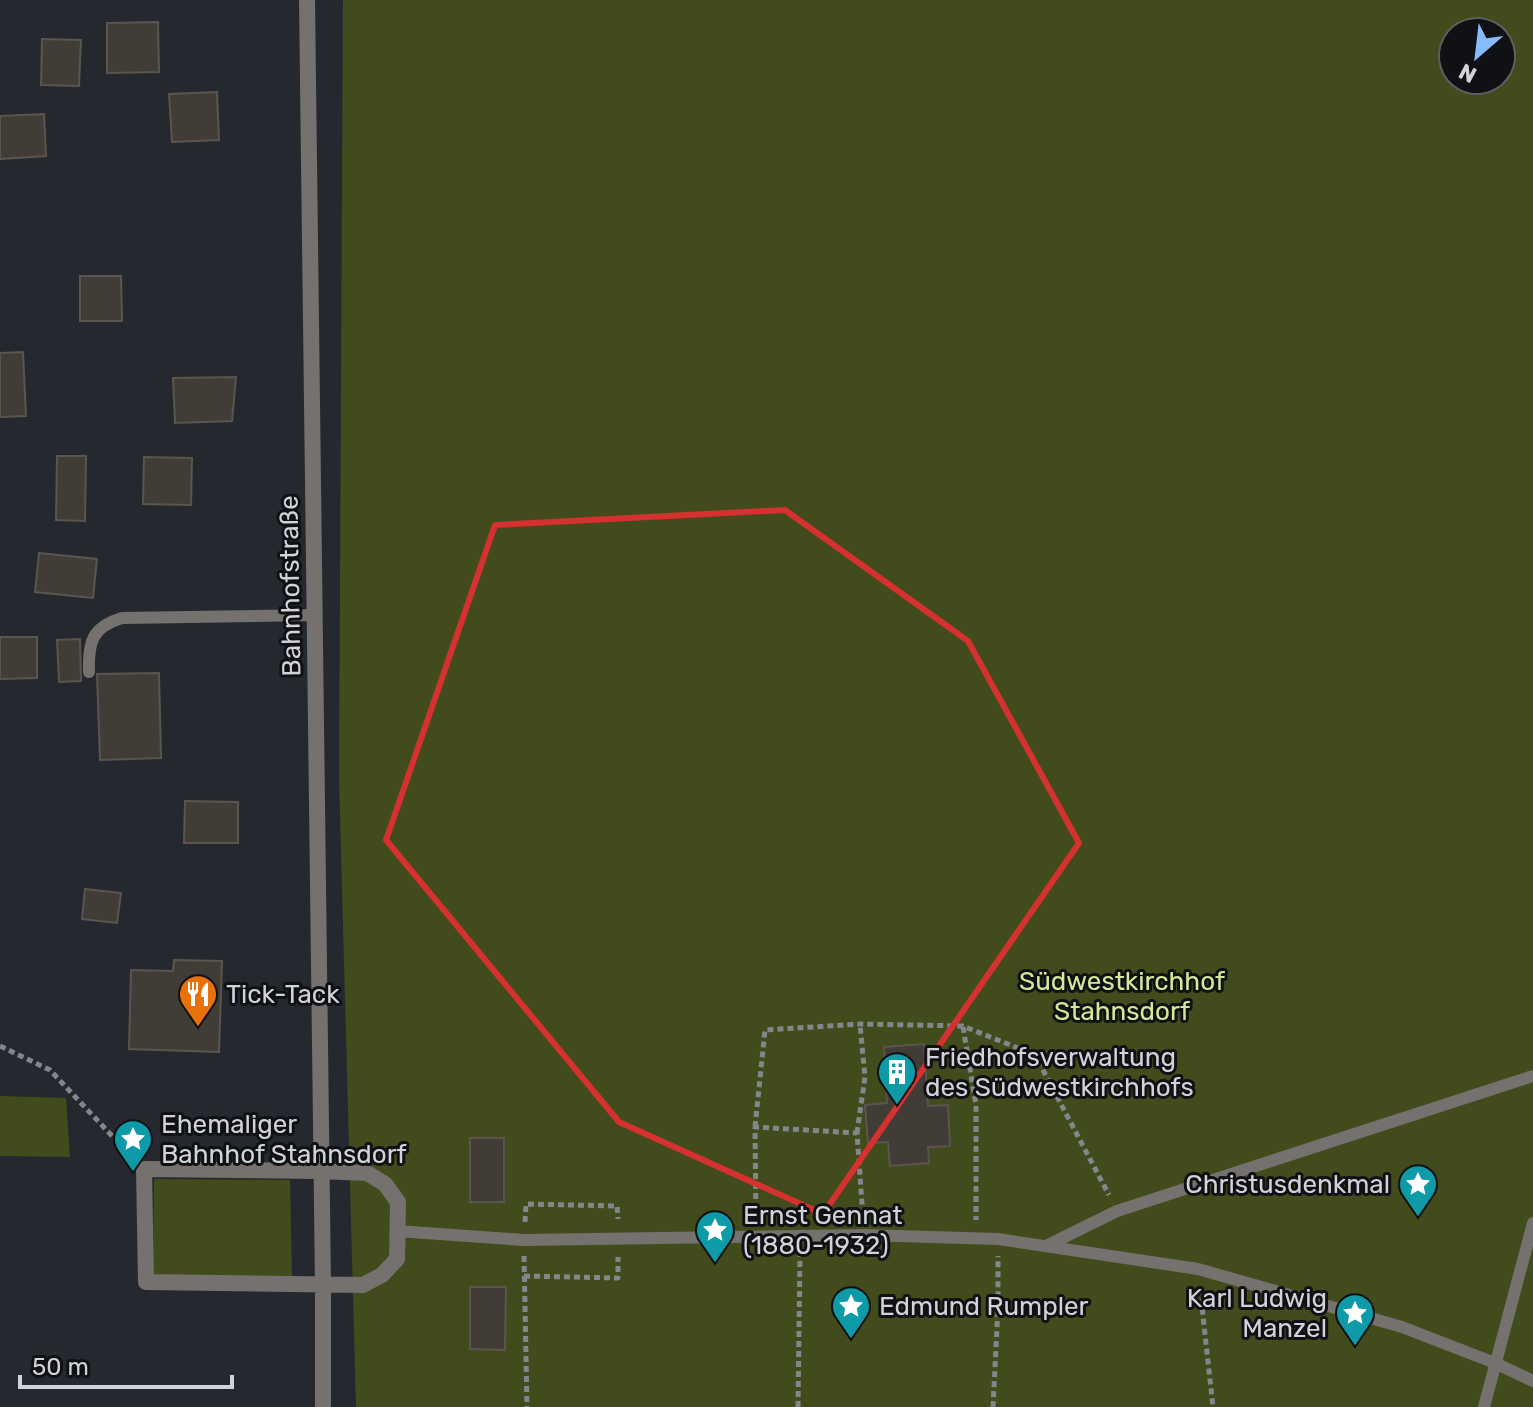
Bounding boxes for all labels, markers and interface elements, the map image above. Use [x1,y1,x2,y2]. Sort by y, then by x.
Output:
north arrow [1437,16,1517,96]
text: N [1455,58,1481,89]
street label: Bahnhofstraße [273,495,308,677]
park label: Südwestkirchhof Stahnsdorf [1019,966,1225,1027]
restaurant icon: Tick-Tack [177,973,219,1028]
place label: Tick-Tack [226,979,340,1010]
place label: Friedhofsverwaltung des Südwestkirchhofs [925,1042,1194,1103]
building icon: Friedhofsverwaltung des Südwestkirchhofs [876,1051,918,1106]
place label: Ehemaliger Bahnhof Stahnsdorf [161,1109,407,1170]
place icon: Ehemaliger Bahnhof Stahnsdorf [112,1118,154,1173]
place icon: Christusdenkmal [1397,1163,1439,1218]
place label: Christusdenkmal [1185,1169,1390,1200]
place label: Ernst Gennat (1880-1932) [743,1200,902,1261]
place icon: Ernst Gennat (1880-1932) [694,1209,736,1264]
place label: Karl Ludwig Manzel [1187,1283,1327,1344]
place icon: Edmund Rumpler [830,1285,872,1340]
place label: Edmund Rumpler [879,1291,1089,1322]
place icon: Karl Ludwig Manzel [1334,1292,1376,1347]
scale bar [20,1339,232,1389]
text: 50 m [32,1353,89,1381]

